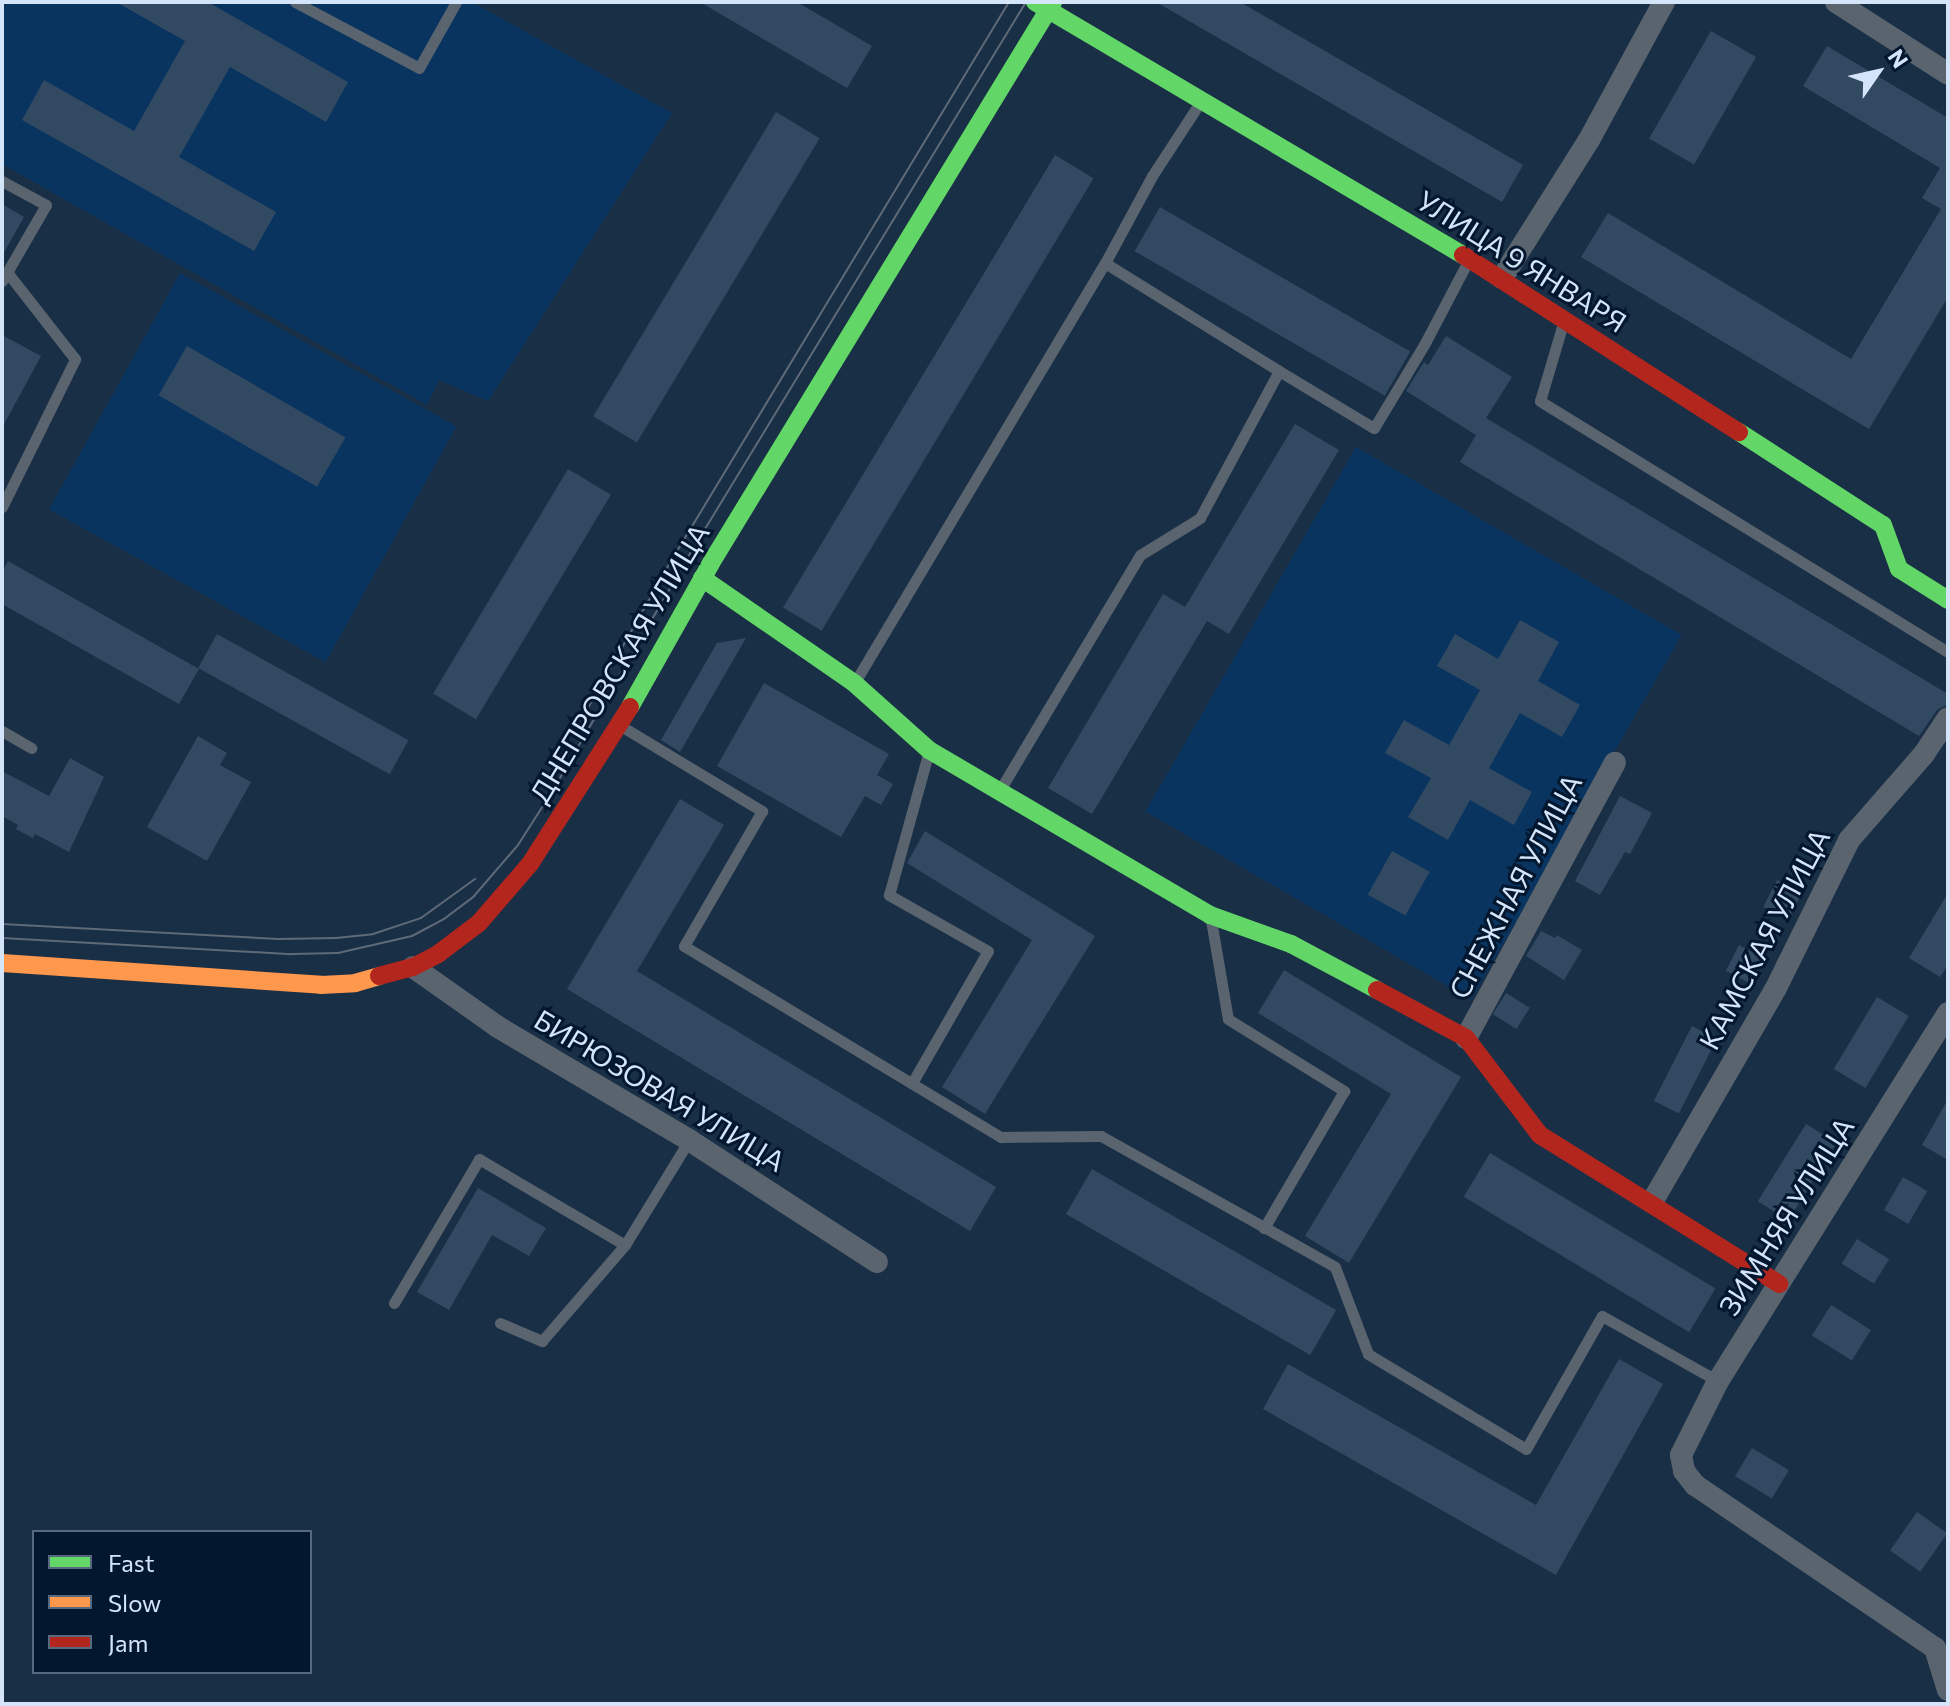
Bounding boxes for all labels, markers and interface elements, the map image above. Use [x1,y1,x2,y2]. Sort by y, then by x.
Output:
north arrow [1838,32,1918,112]
text: N [1883,44,1914,73]
street label: УЛИЦА 9 ЯНВАРЯ [1411,183,1633,339]
street label: ДНЕПРОВСКАЯ УЛИЦА [522,517,716,809]
street label: СНЕЖНАЯ УЛИЦА [1442,768,1588,1004]
street label: КАМСКАЯ УЛИЦА [1692,823,1836,1055]
street label: БИРЮЗОВАЯ УЛИЦА [529,1002,791,1178]
street label: ЗИМНЯЯ УЛИЦА [1712,1111,1860,1321]
legend [32,1530,312,1674]
text: Fast [108,1548,155,1577]
text: Slow [108,1588,161,1617]
text: Jam [108,1628,148,1657]

